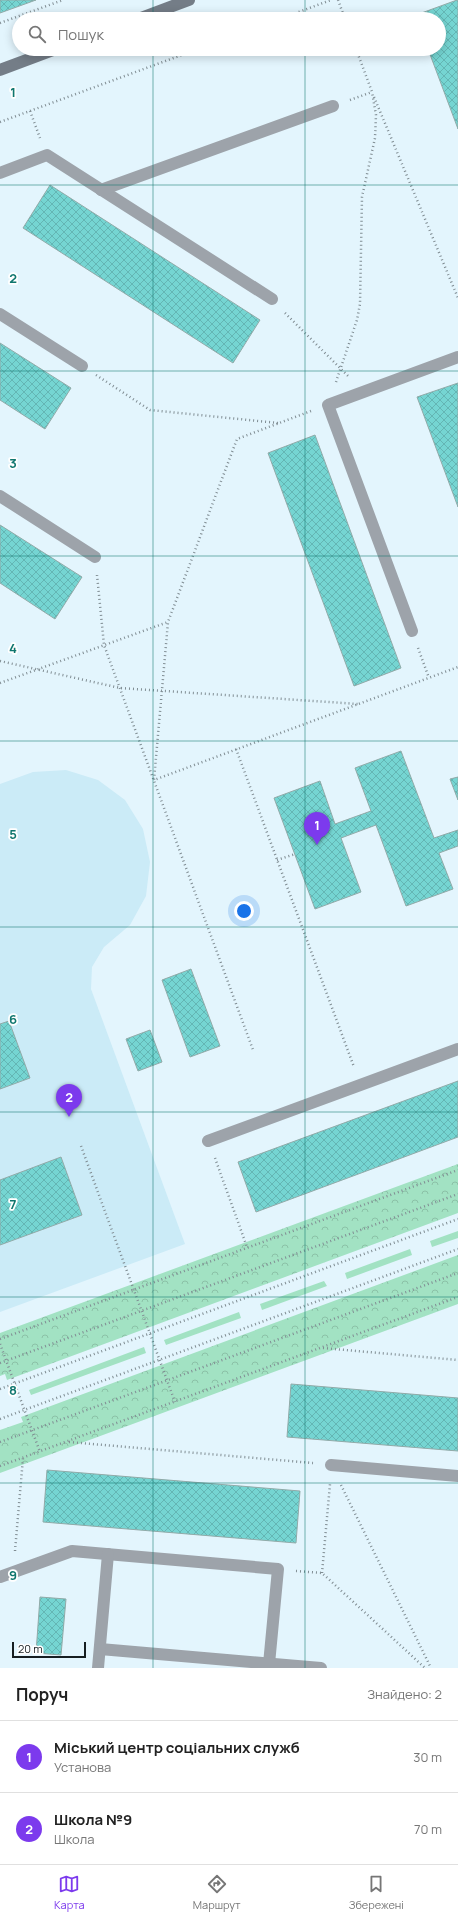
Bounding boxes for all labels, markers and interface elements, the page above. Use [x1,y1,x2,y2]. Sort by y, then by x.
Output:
search box [12,12,446,56]
icon: search [26,23,48,45]
text: Пошук [58,24,104,45]
text: 1 [10,83,16,101]
text: 2 [9,269,17,287]
text: 3 [9,454,17,472]
text: 4 [9,639,17,657]
pin: 1 [304,812,330,845]
text: 5 [9,825,17,843]
your location [234,901,254,921]
text: 6 [9,1010,17,1028]
pin: 2 [56,1084,82,1117]
text: 7 [10,1195,17,1213]
text: 8 [9,1381,17,1399]
text: 9 [9,1566,17,1584]
scale bar [12,1640,86,1659]
text: 20 m [18,1641,43,1656]
text: Поруч [16,1683,68,1706]
text: Знайдено: 2 [367,1685,442,1703]
text: Міський центр соціальних служб [54,1737,300,1758]
text: 1 [26,1748,32,1766]
text: 30 m [413,1748,442,1766]
text: Установа [54,1758,111,1776]
text: Школа №9 [54,1809,132,1830]
text: 2 [25,1820,33,1838]
text: 70 m [414,1820,442,1838]
text: Школа [54,1830,95,1848]
tab: Карта [54,1873,85,1912]
tab: Маршрут [193,1873,241,1912]
tab: Збережені [349,1873,404,1912]

